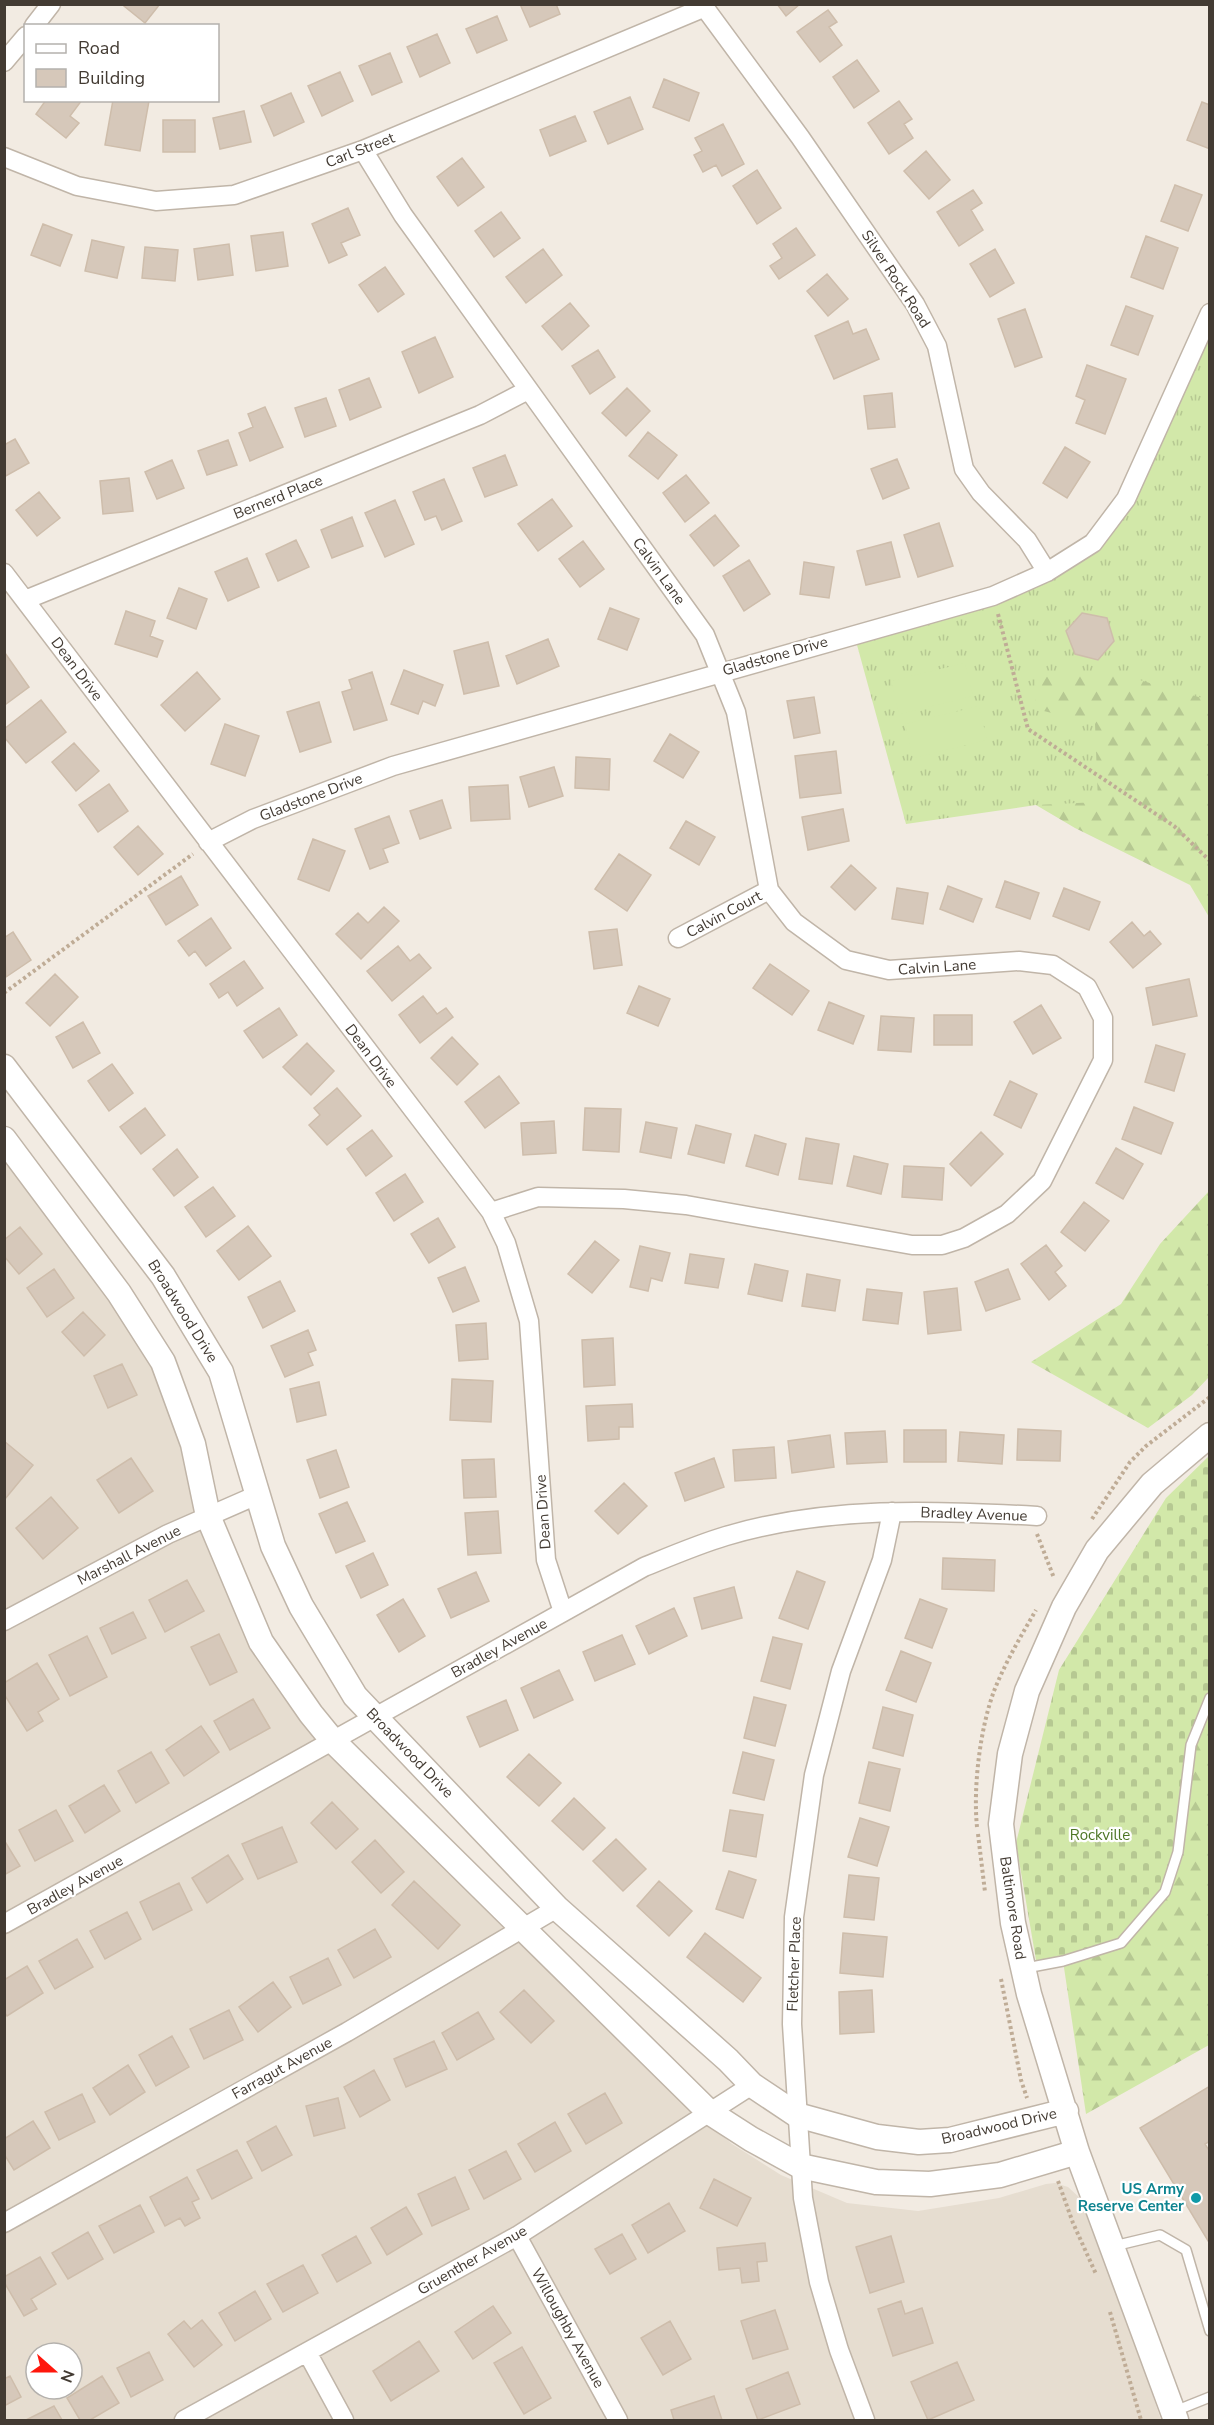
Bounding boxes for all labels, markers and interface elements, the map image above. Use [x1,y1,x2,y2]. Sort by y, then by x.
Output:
legend [24,24,219,102]
text: Road [78,36,120,60]
text: Building [78,66,145,90]
street label: Carl Street [323,127,398,172]
street label: Silver Rock Road [857,226,935,332]
street label: Bernerd Place [230,470,326,524]
street label: Calvin Lane [628,533,690,609]
street label: Gladstone Drive [720,631,830,681]
street label: Dean Drive [46,633,108,705]
street label: Gladstone Drive [257,768,365,826]
street label: Calvin Court [683,885,766,942]
street label: Calvin Lane [897,954,977,980]
street label: Dean Drive [340,1020,402,1092]
street label: Broadwood Drive [143,1256,223,1366]
street label: Dean Drive [530,1474,556,1550]
street label: Bradley Avenue [920,1502,1028,1526]
street label: Marshall Avenue [74,1520,184,1590]
street label: Bradley Avenue [447,1613,551,1683]
street label: Broadwood Drive [362,1704,458,1802]
park label: Rockville [1070,1825,1130,1845]
street label: Bradley Avenue [23,1850,127,1920]
street label: Baltimore Road [995,1855,1031,1961]
street label: Fletcher Place [782,1916,806,2012]
street label: Farragut Avenue [228,2032,336,2104]
street label: Broadwood Drive [939,2103,1059,2149]
place label: US Army Reserve Center [1078,2179,1184,2216]
marker: US Army Reserve Center [1189,2191,1203,2205]
street label: Gruenther Avenue [414,2221,530,2299]
street label: Willoughby Avenue [527,2264,609,2392]
north arrow [24,2341,84,2401]
text: N [55,2366,79,2386]

